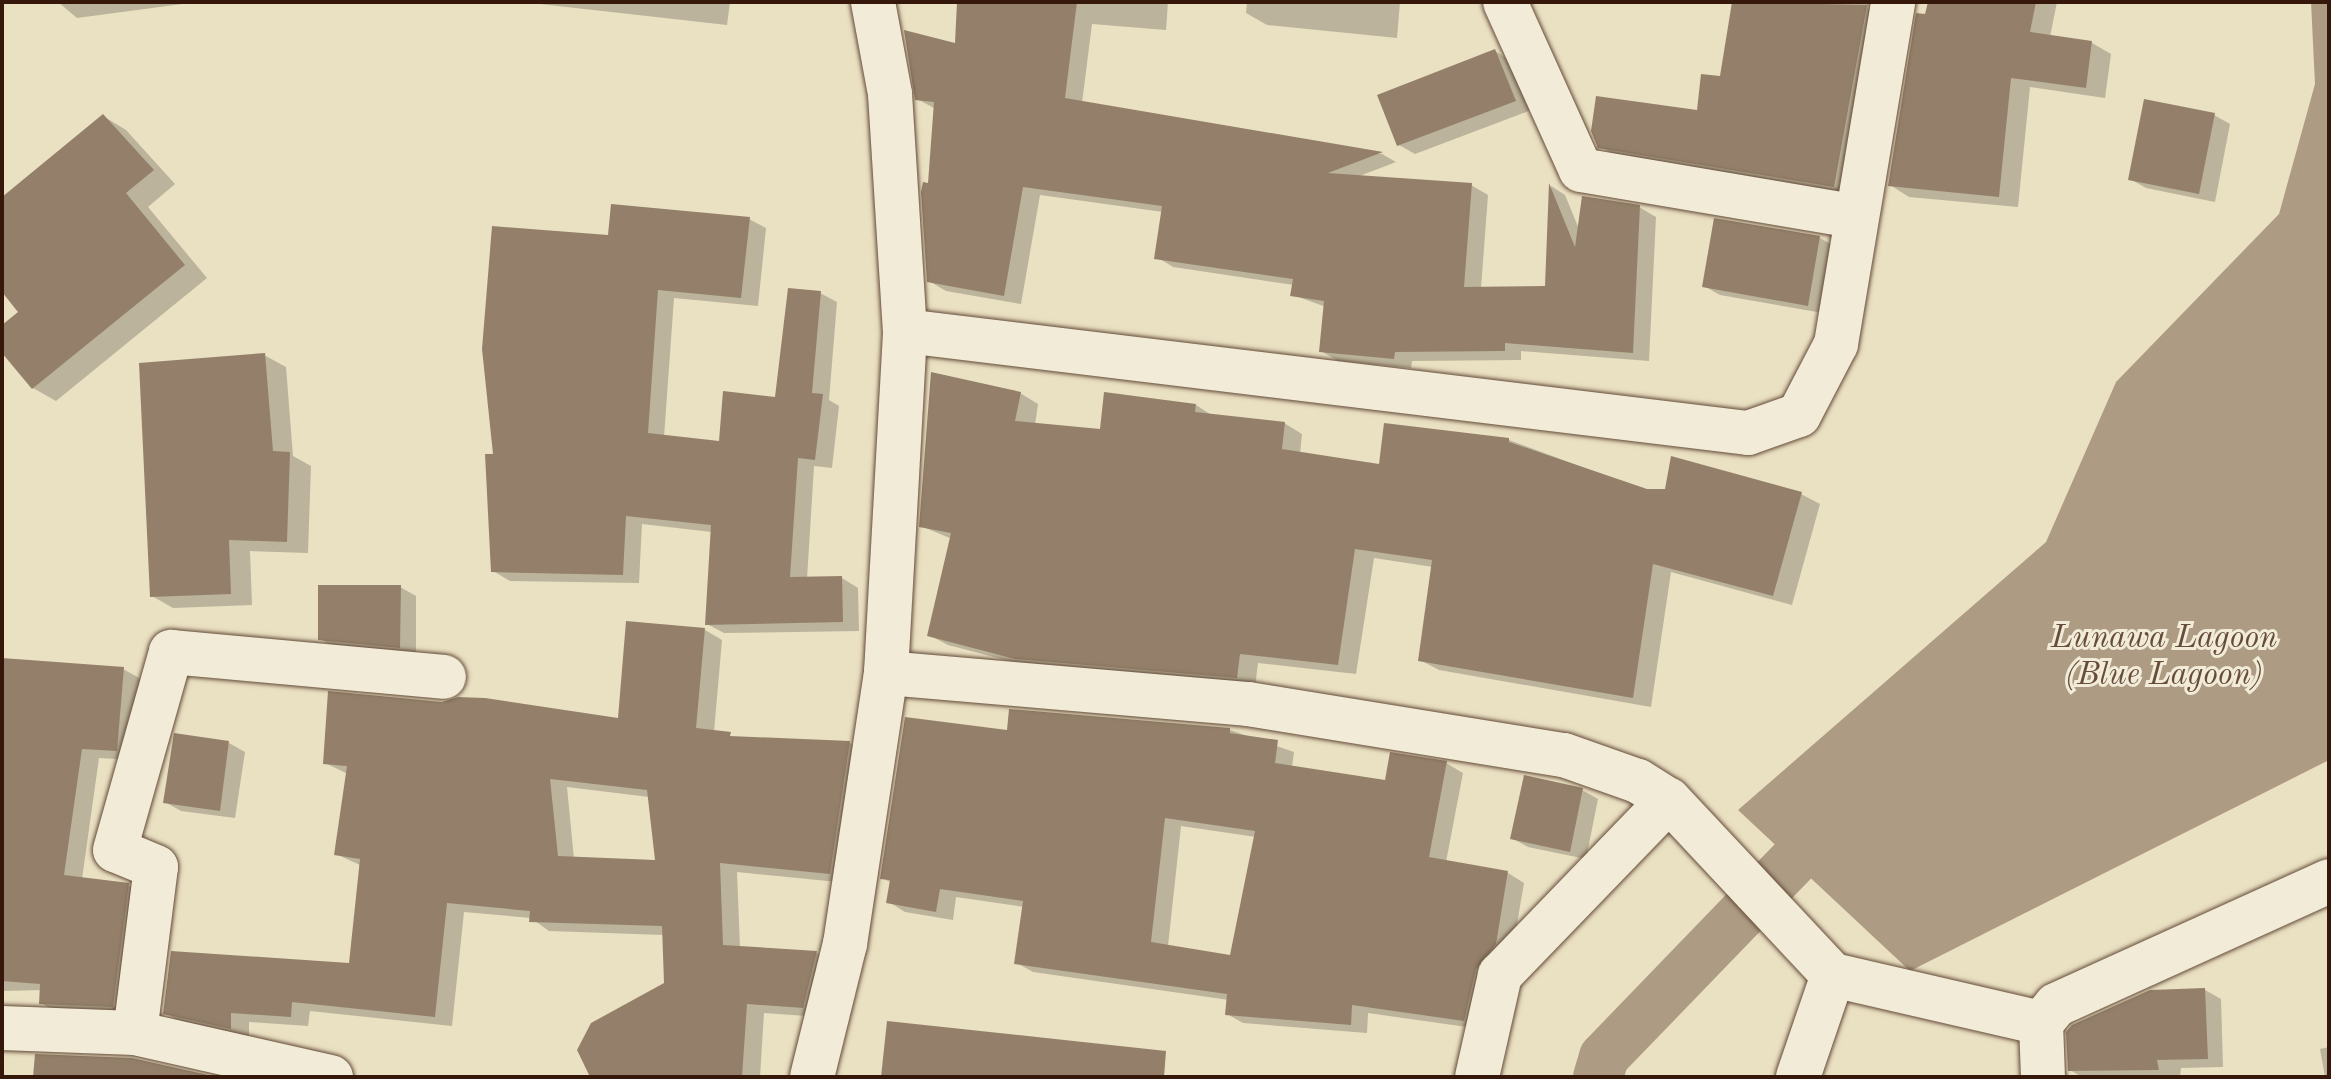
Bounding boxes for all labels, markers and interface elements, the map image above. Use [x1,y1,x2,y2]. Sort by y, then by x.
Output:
water label: Lunawa Lagoon (Blue Lagoon) [2051,621,2277,696]

